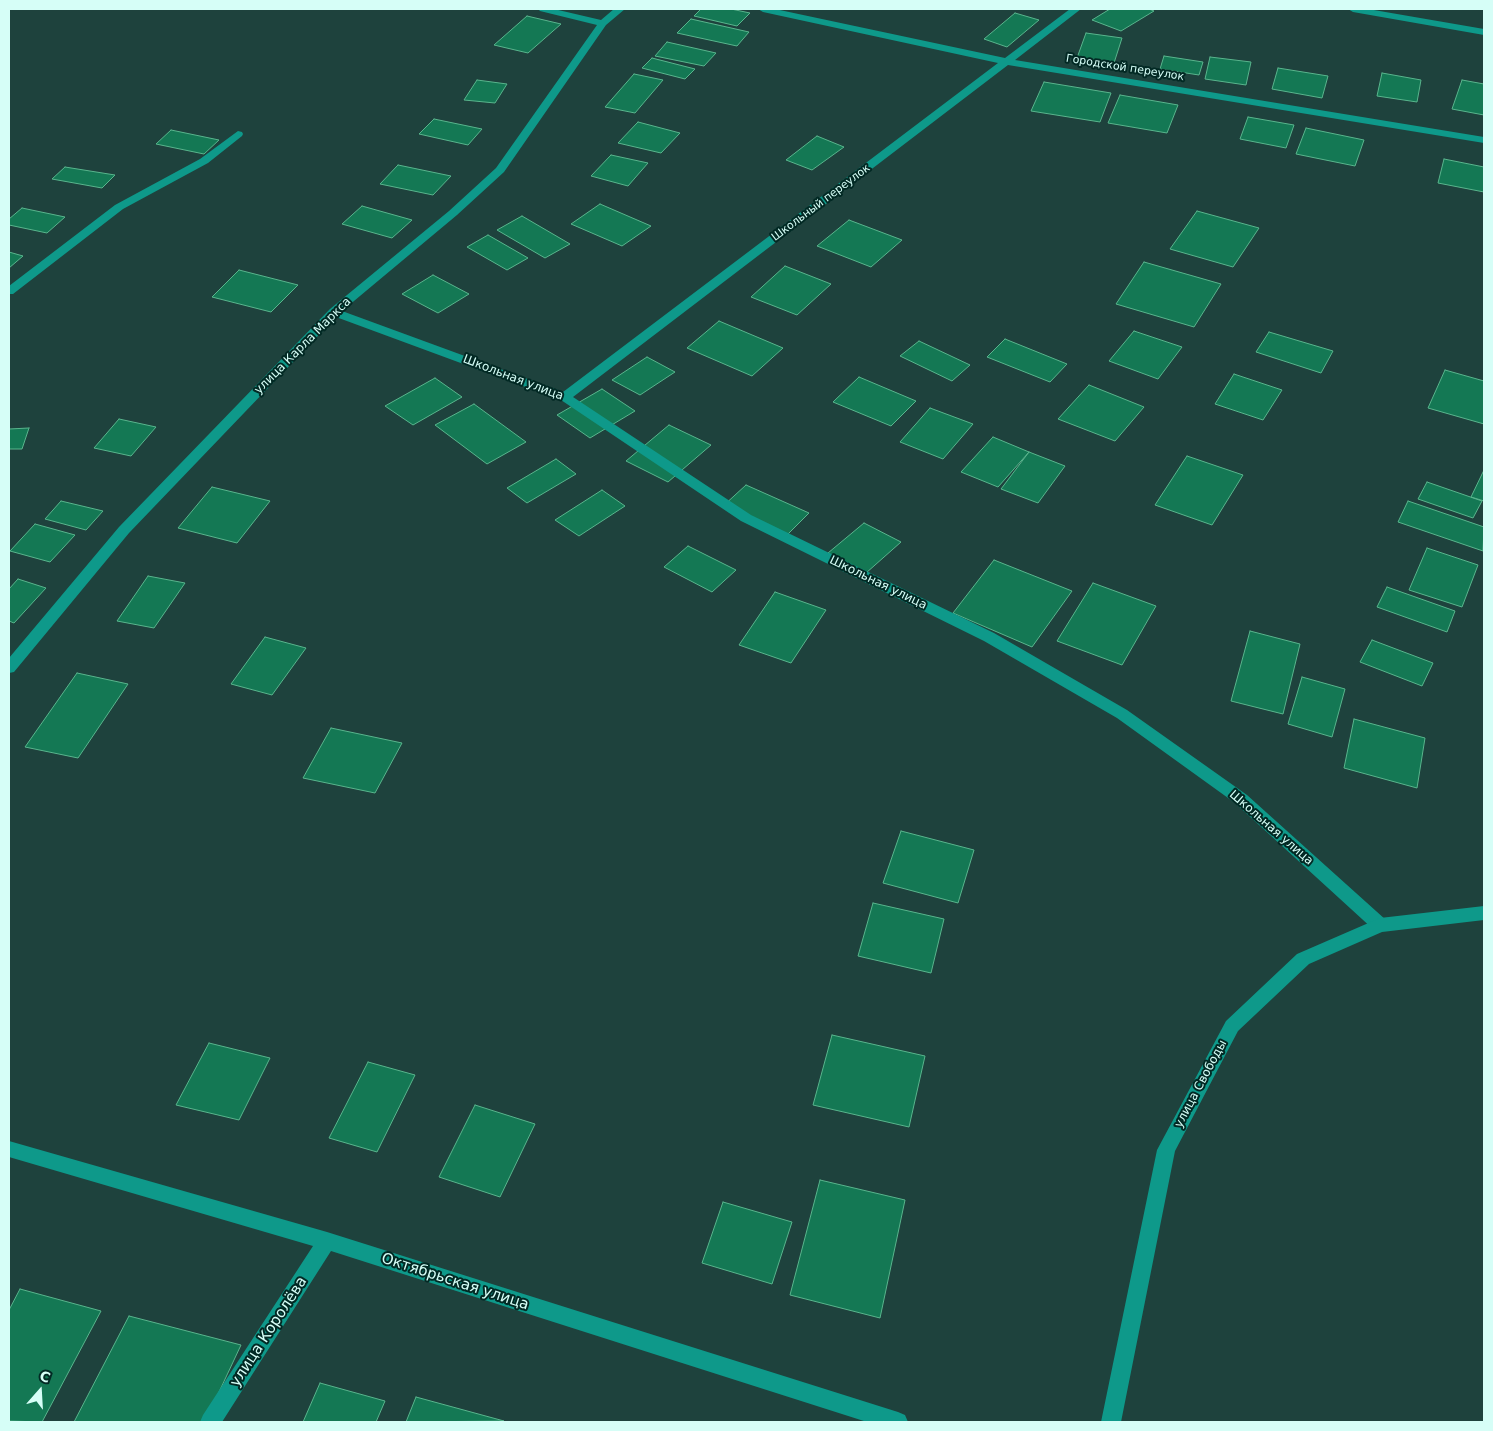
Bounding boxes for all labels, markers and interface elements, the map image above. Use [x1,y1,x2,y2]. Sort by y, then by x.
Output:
street label: Городской переулок [1065,52,1185,84]
street label: Школьный переулок [769,162,873,244]
street label: улица Карла Маркса [252,295,354,397]
street label: Школьная улица [461,352,565,404]
street label: Школьная улица [827,553,929,613]
street label: Школьная улица [1226,788,1316,868]
street label: улица Свободы [1172,1038,1230,1130]
street label: Октябрьская улица [379,1250,531,1314]
street label: улица Королёва [227,1274,311,1390]
north arrow [15,1366,65,1416]
text: С [37,1368,52,1386]

